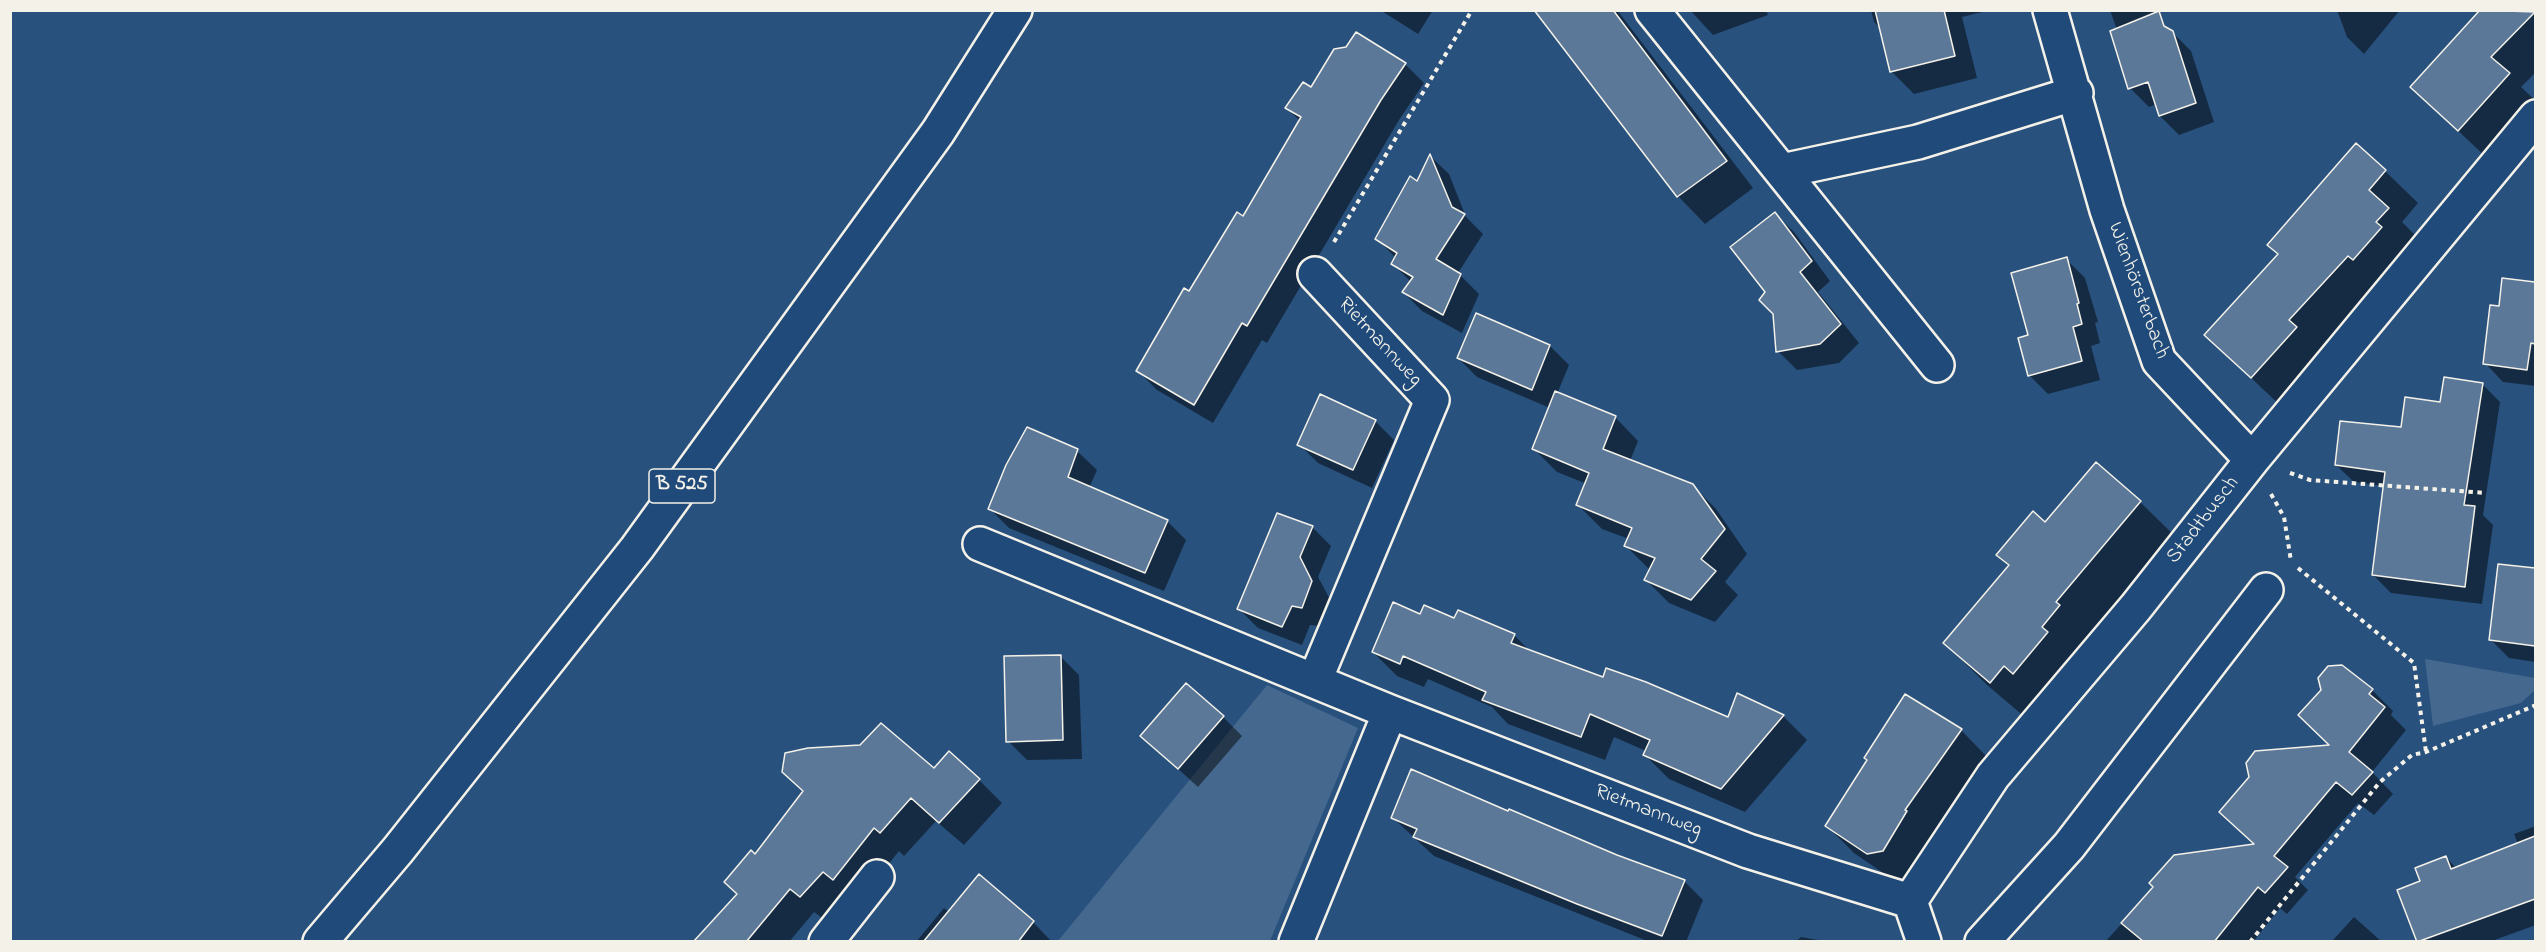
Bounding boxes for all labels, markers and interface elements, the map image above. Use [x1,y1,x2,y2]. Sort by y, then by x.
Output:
street label: Wienhörsterbach [2101,219,2173,363]
street label: Rietmannweg [1331,293,1427,393]
road number: B 525 [649,469,715,503]
street label: Stadtbusch [2162,472,2246,570]
street label: Rietmannweg [1591,780,1705,844]

